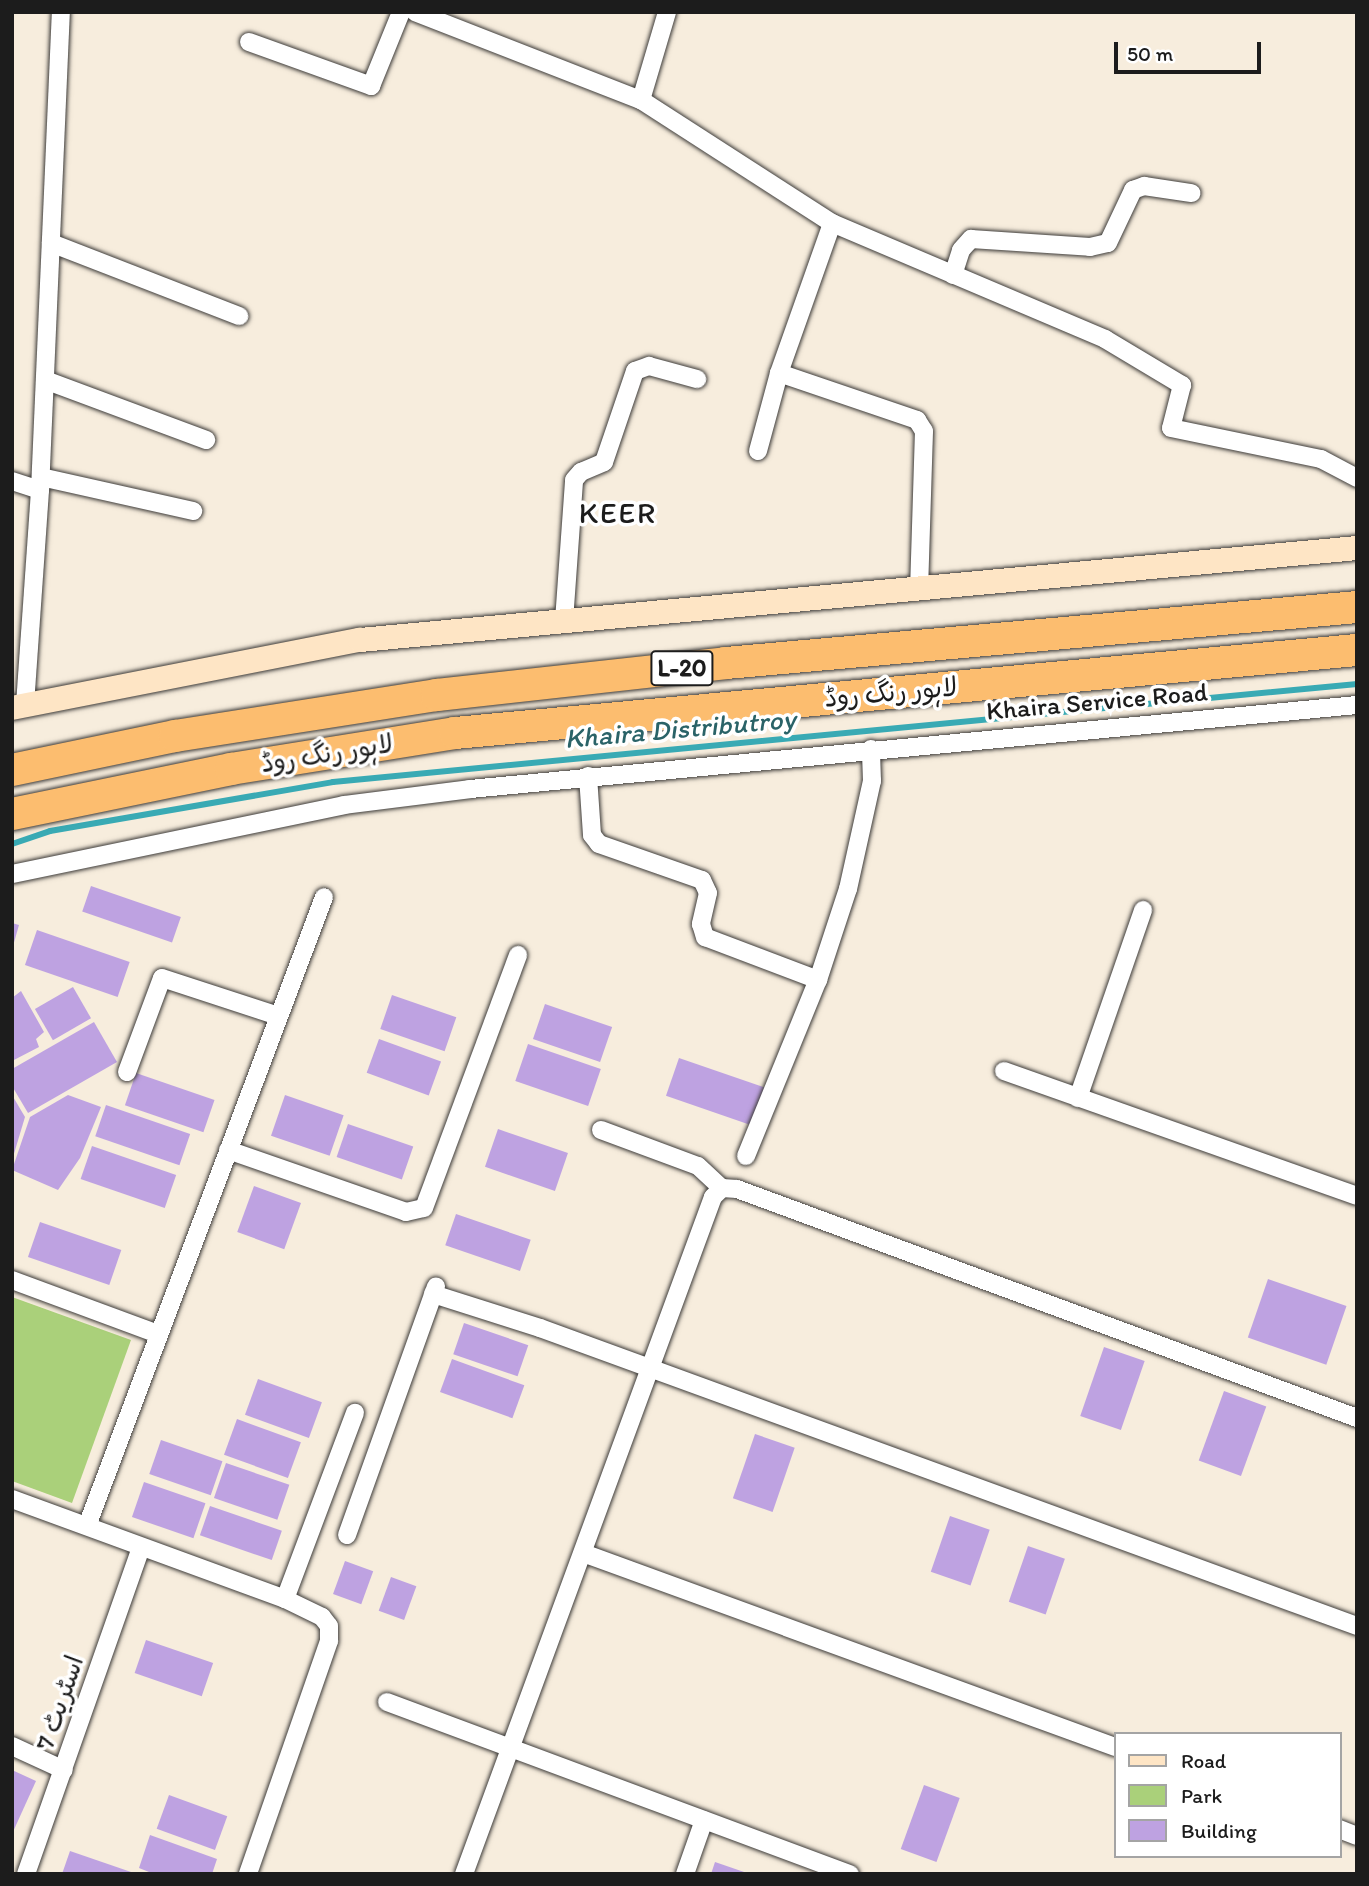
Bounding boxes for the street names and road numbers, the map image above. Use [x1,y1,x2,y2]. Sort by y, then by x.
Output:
road number: L-20 [649,648,715,688]
street label: لاہور رنگ روڈ [823,672,959,714]
street label: Khaira Service Road [985,677,1209,727]
street label: لاہور رنگ روڈ [259,728,395,780]
street label: اسٹریٹ 7 [29,1652,91,1754]

